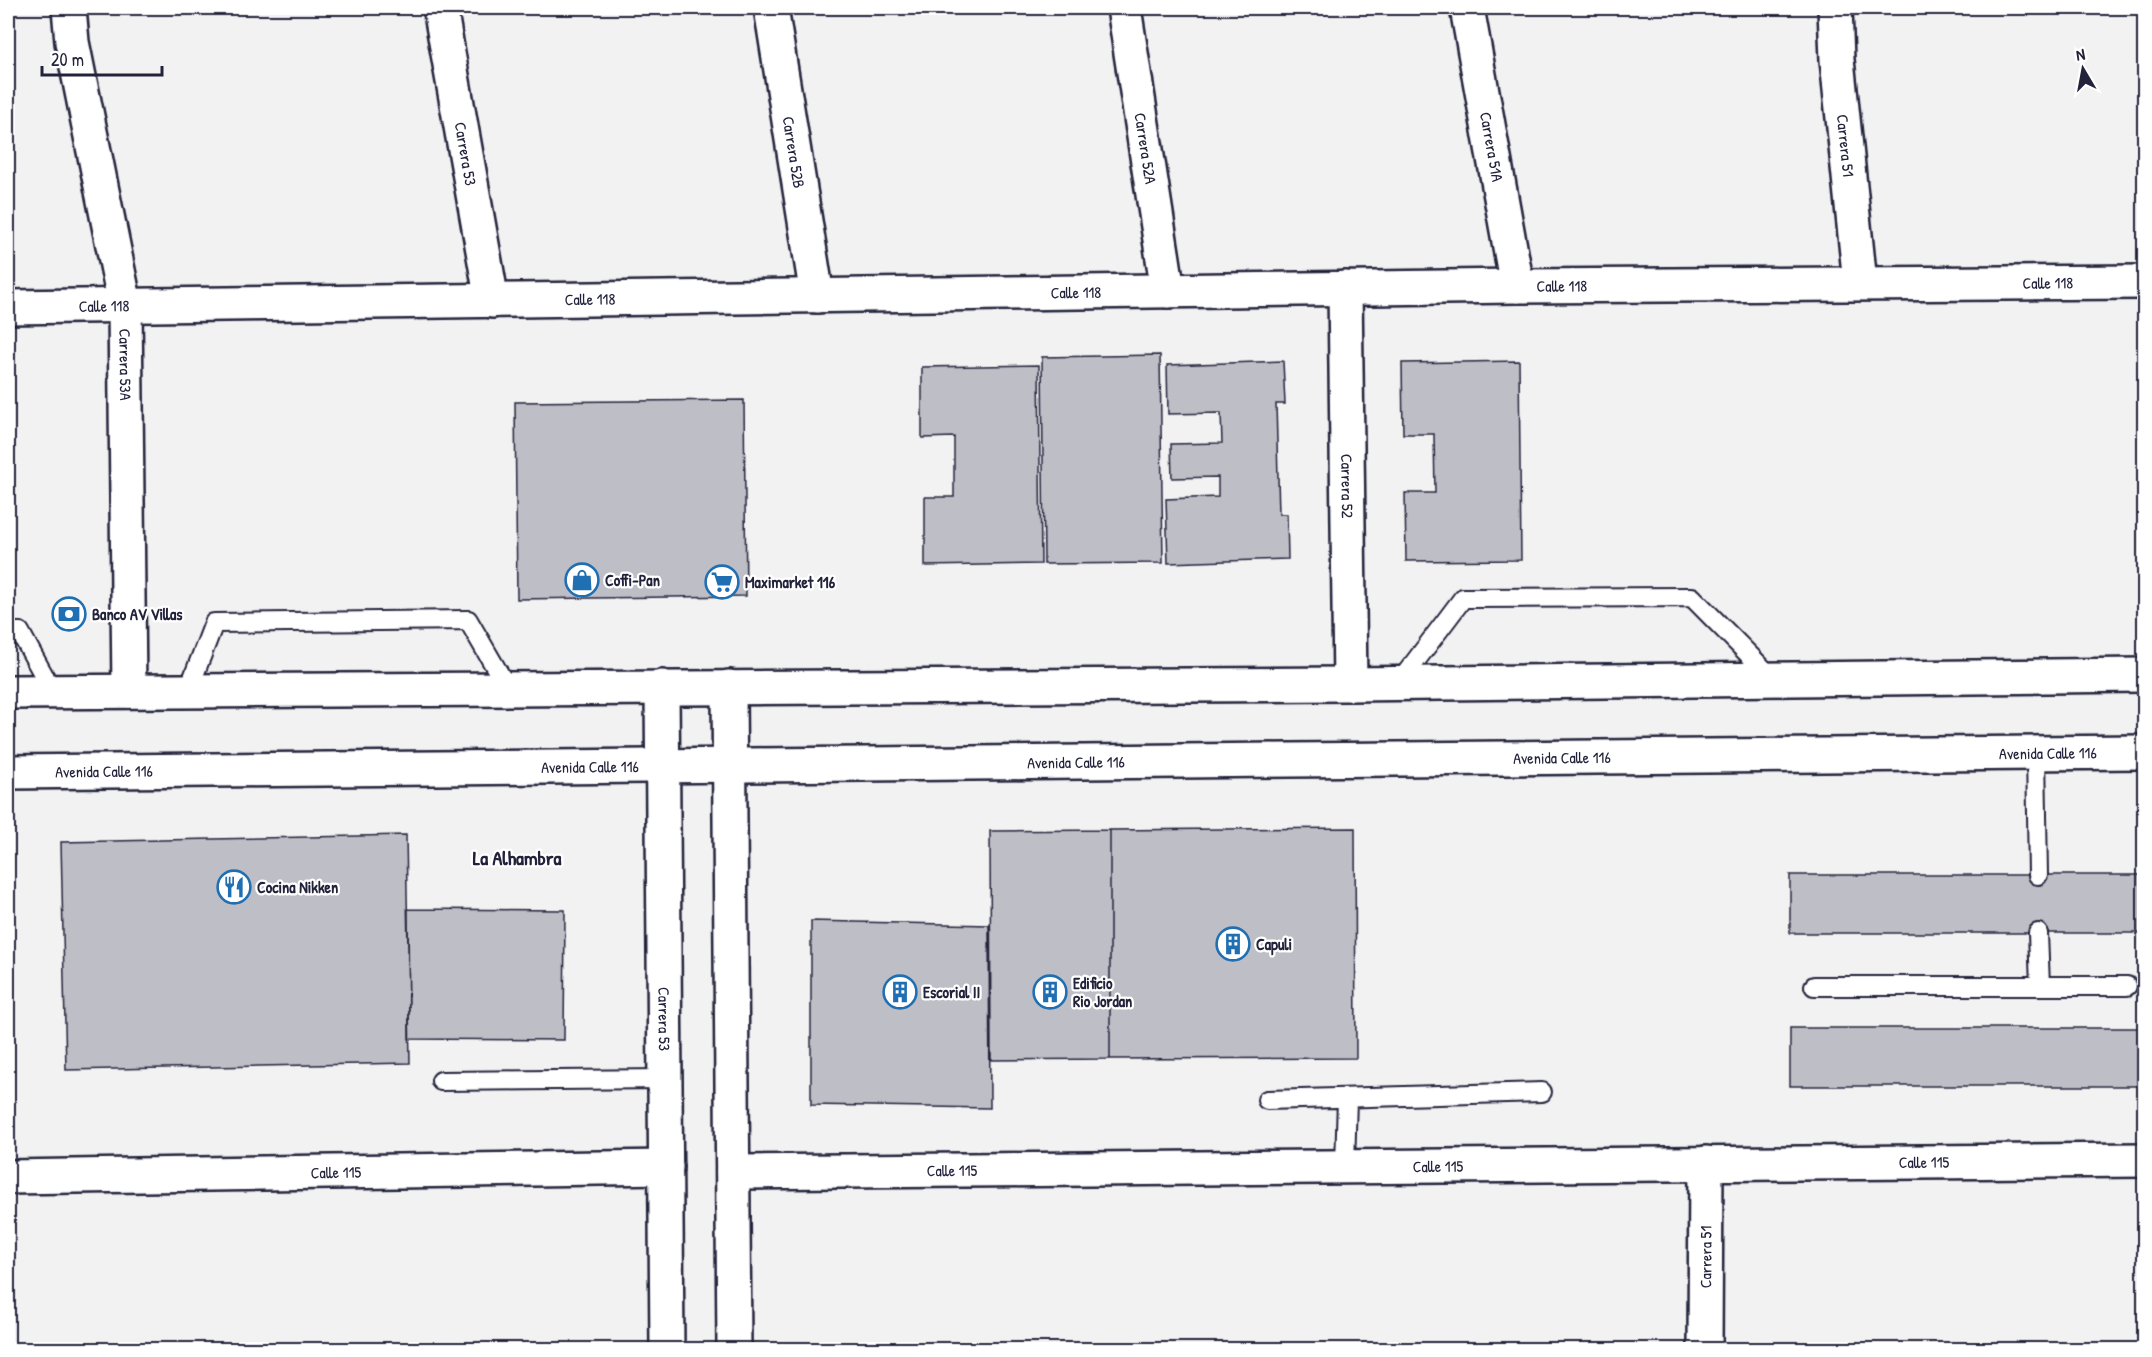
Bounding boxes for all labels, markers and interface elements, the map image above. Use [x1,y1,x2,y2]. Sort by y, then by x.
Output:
scale bar [42,39,162,77]
north arrow [2053,39,2113,99]
text: N [2074,43,2087,66]
text: 20 m [51,47,84,72]
street label: Carrera 51A [1475,110,1509,184]
street label: Carrera 52A [1129,111,1162,186]
street label: Carrera 51 [1832,113,1860,178]
street label: Carrera 52B [777,115,811,190]
street label: Carrera 53 [449,120,482,187]
street label: Calle 118 [2022,271,2073,294]
street label: Calle 118 [1536,275,1587,297]
street label: Calle 118 [1050,281,1101,303]
street label: Calle 118 [564,288,615,310]
street label: Calle 118 [79,294,130,317]
street label: Carrera 53A [114,329,137,401]
street label: Carrera 52 [1336,454,1359,519]
shop icon: Coffi-Pan [564,562,600,598]
supermarket icon: Maximarket 116 [704,564,740,600]
place label: Coffi-Pan [605,569,660,591]
place label: Maximarket 116 [745,571,836,593]
bank icon: Banco AV Villas [51,596,87,632]
place label: Banco AV Villas [92,603,183,625]
street label: Avenida Calle 116 [1999,741,2097,764]
street label: Avenida Calle 116 [1513,746,1611,769]
street label: Avenida Calle 116 [1027,751,1125,773]
street label: Avenida Calle 116 [541,755,639,778]
street label: Avenida Calle 116 [55,760,153,783]
district label: La Alhambra [473,844,561,871]
restaurant icon: Cocina Nikken [216,869,252,905]
place label: Cocina Nikken [257,876,338,898]
building icon: Capuli [1215,926,1251,962]
place label: Capuli [1256,933,1292,956]
place label: Edificio Rio Jordan [1073,972,1132,1012]
building icon: Escorial II [882,974,918,1010]
building icon: Edificio Rio Jordan [1032,974,1068,1010]
place label: Escorial II [923,981,980,1003]
street label: Carrera 53 [653,987,676,1051]
street label: Calle 115 [1899,1151,1949,1173]
street label: Calle 115 [1413,1155,1464,1177]
street label: Calle 115 [927,1159,978,1181]
street label: Calle 115 [311,1161,362,1183]
street label: Carrera 51 [1694,1225,1717,1288]

